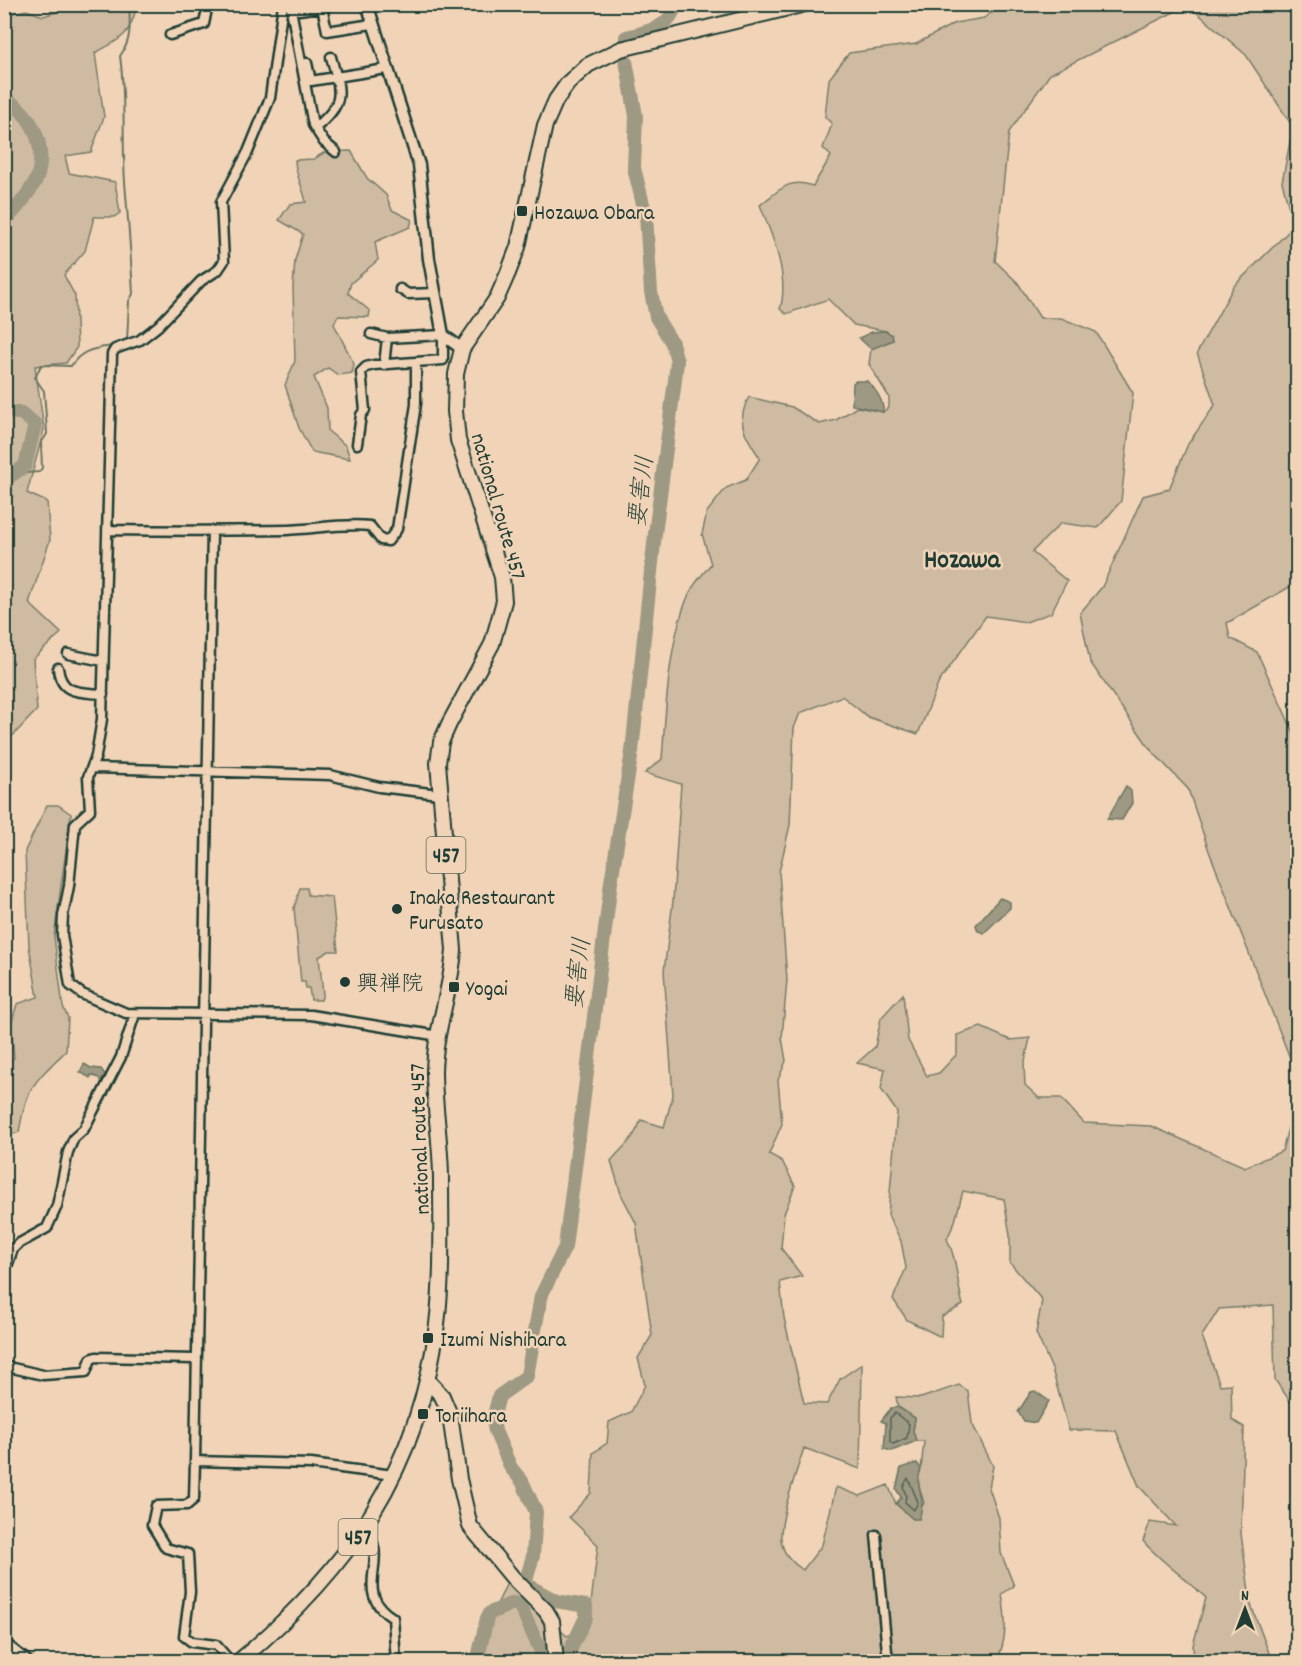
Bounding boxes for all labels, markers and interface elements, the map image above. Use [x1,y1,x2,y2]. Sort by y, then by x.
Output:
place label: Hozawa Obara [534,199,655,230]
marker: Hozawa Obara [515,204,529,218]
street label: national route 457 [461,430,532,584]
water label: 要害川 [622,454,664,529]
district label: Hozawa [924,543,1001,580]
road number: 457 [426,837,466,873]
place label: Inaka Restaurant Furusato [409,884,555,940]
marker: Inaka Restaurant Furusato [390,902,404,916]
water label: 要害川 [559,936,601,1011]
place label: 興禅院 [357,970,423,1001]
marker: 興禅院 [338,975,352,989]
place label: Yogai [466,975,508,1006]
marker: Yogai [447,980,461,994]
street label: national route 457 [403,1063,440,1215]
place label: Izumi Nishihara [440,1326,567,1357]
marker: Izumi Nishihara [421,1331,435,1345]
place label: Toriihara [435,1402,507,1433]
marker: Toriihara [416,1407,430,1421]
road number: 457 [338,1519,378,1555]
north arrow [1215,1579,1275,1639]
text: N [1241,1585,1249,1608]

